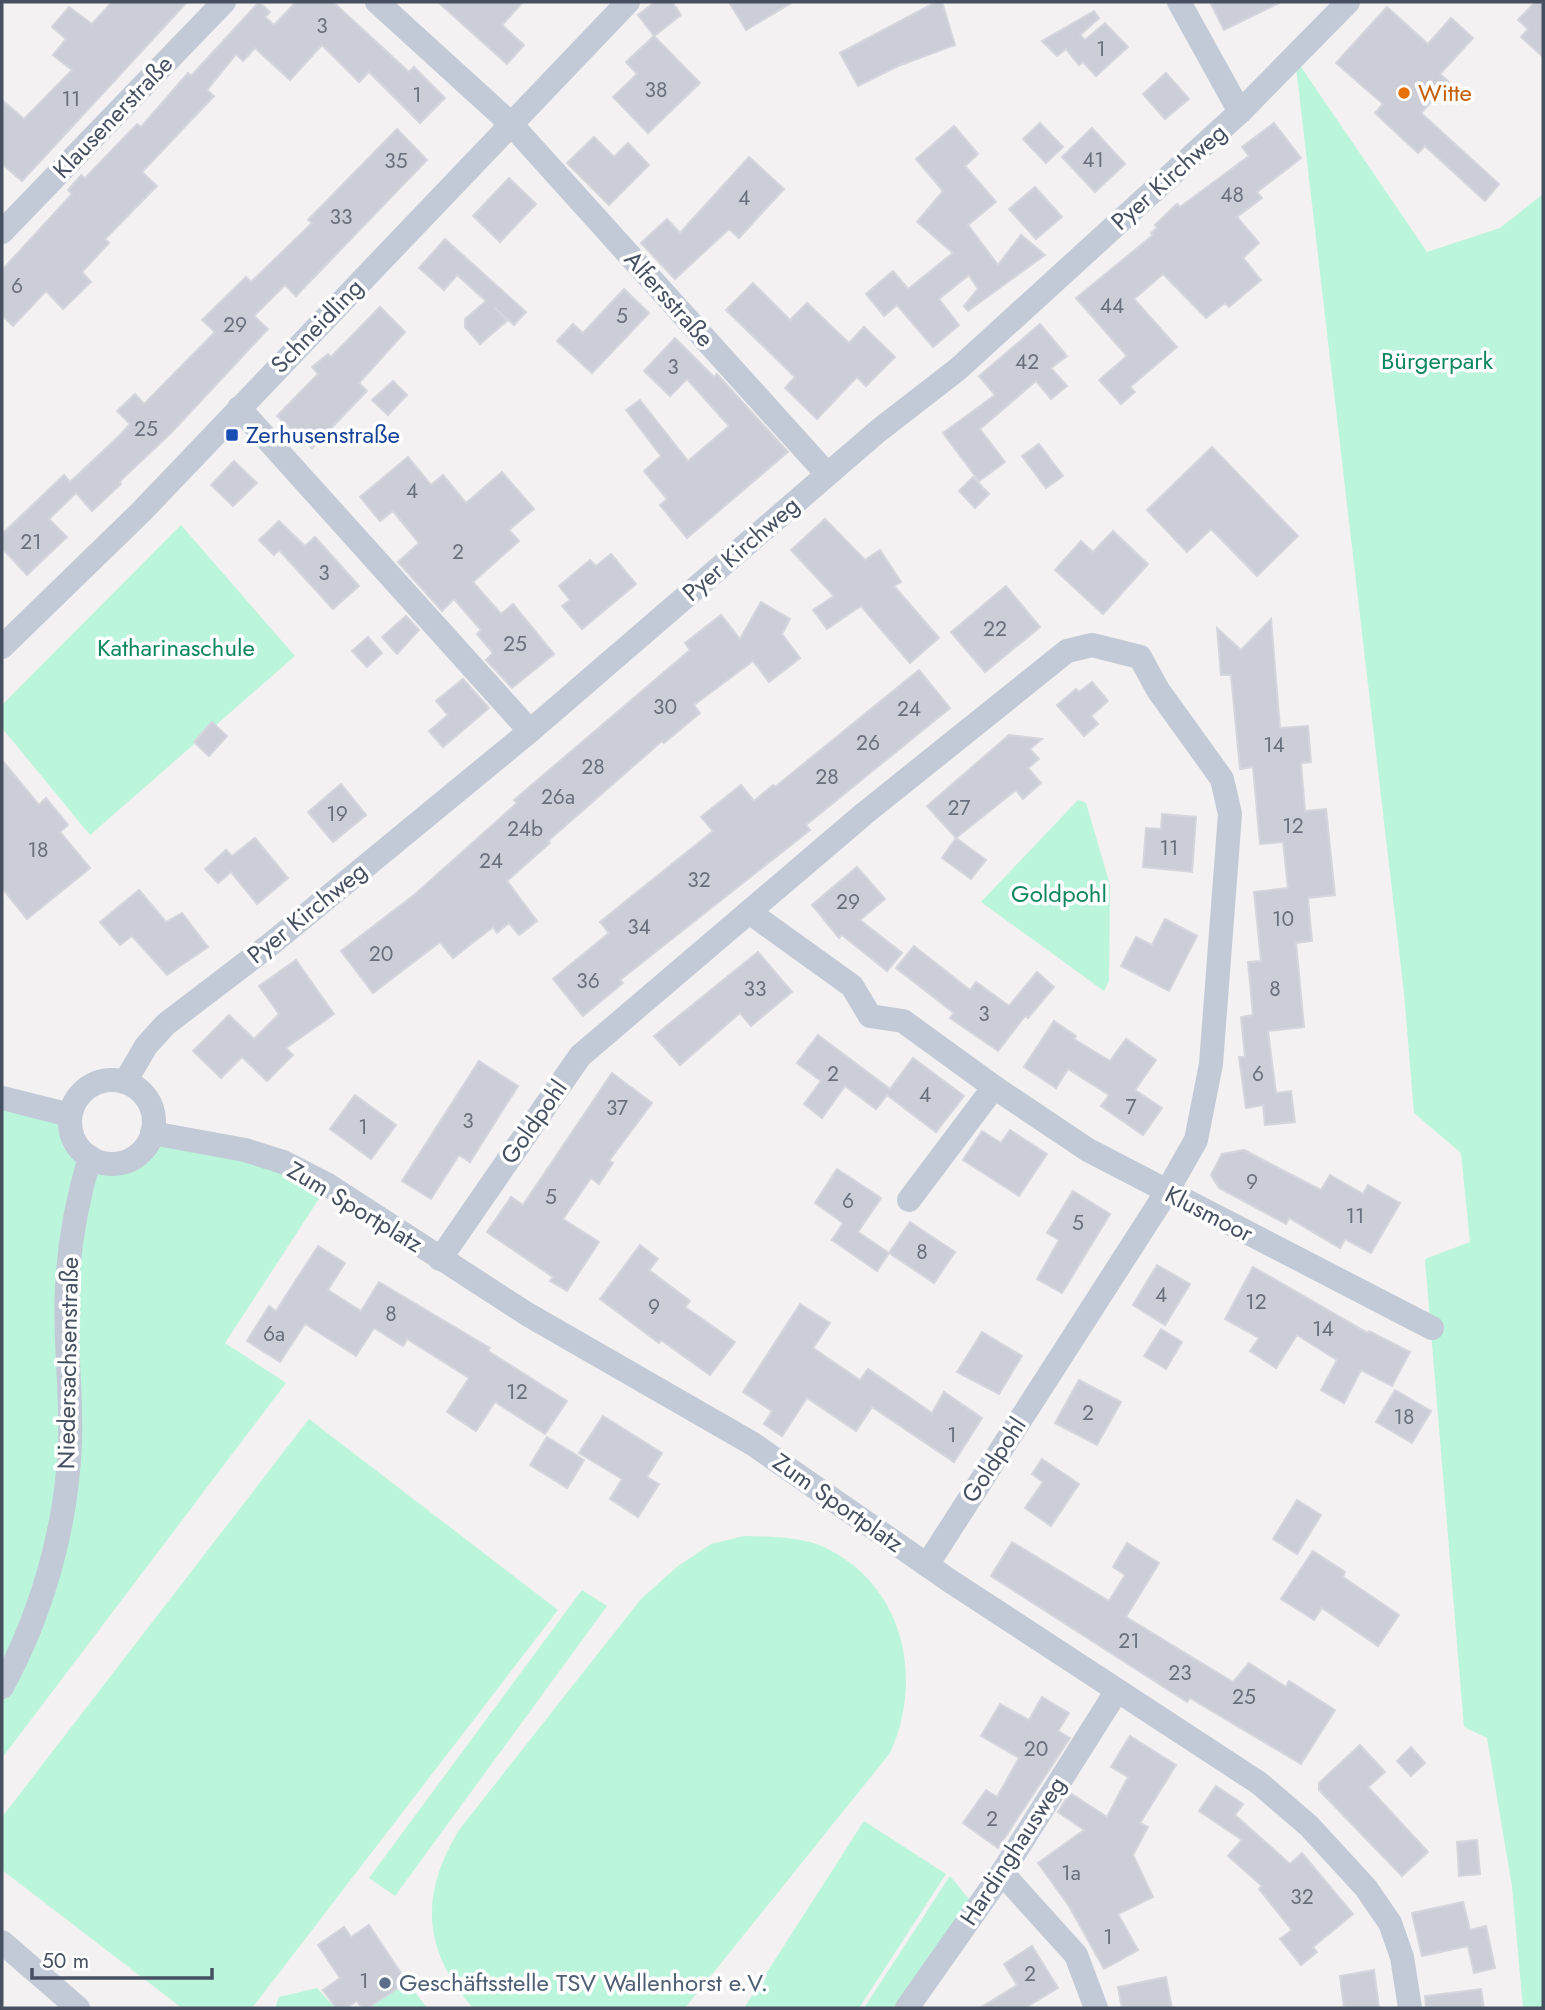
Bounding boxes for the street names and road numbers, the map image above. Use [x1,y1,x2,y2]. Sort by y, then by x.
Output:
street label: Klausenerstraße [45,47,181,186]
street label: Pyer Kirchweg [1103,115,1234,238]
street label: Alfersstraße [616,243,722,355]
street label: Schneidling [262,270,371,381]
street label: Pyer Kirchweg [675,488,807,609]
street label: Pyer Kirchweg [239,853,374,972]
street label: Goldpohl [492,1072,575,1171]
street label: Zum Sportplatz [281,1152,430,1261]
street label: Klusmoor [1159,1177,1260,1251]
street label: Niedersachsenstraße [48,1256,87,1470]
street label: Goldpohl [953,1410,1034,1509]
street label: Zum Sportplatz [766,1445,911,1561]
street label: Hardinghausweg [951,1769,1074,1932]

